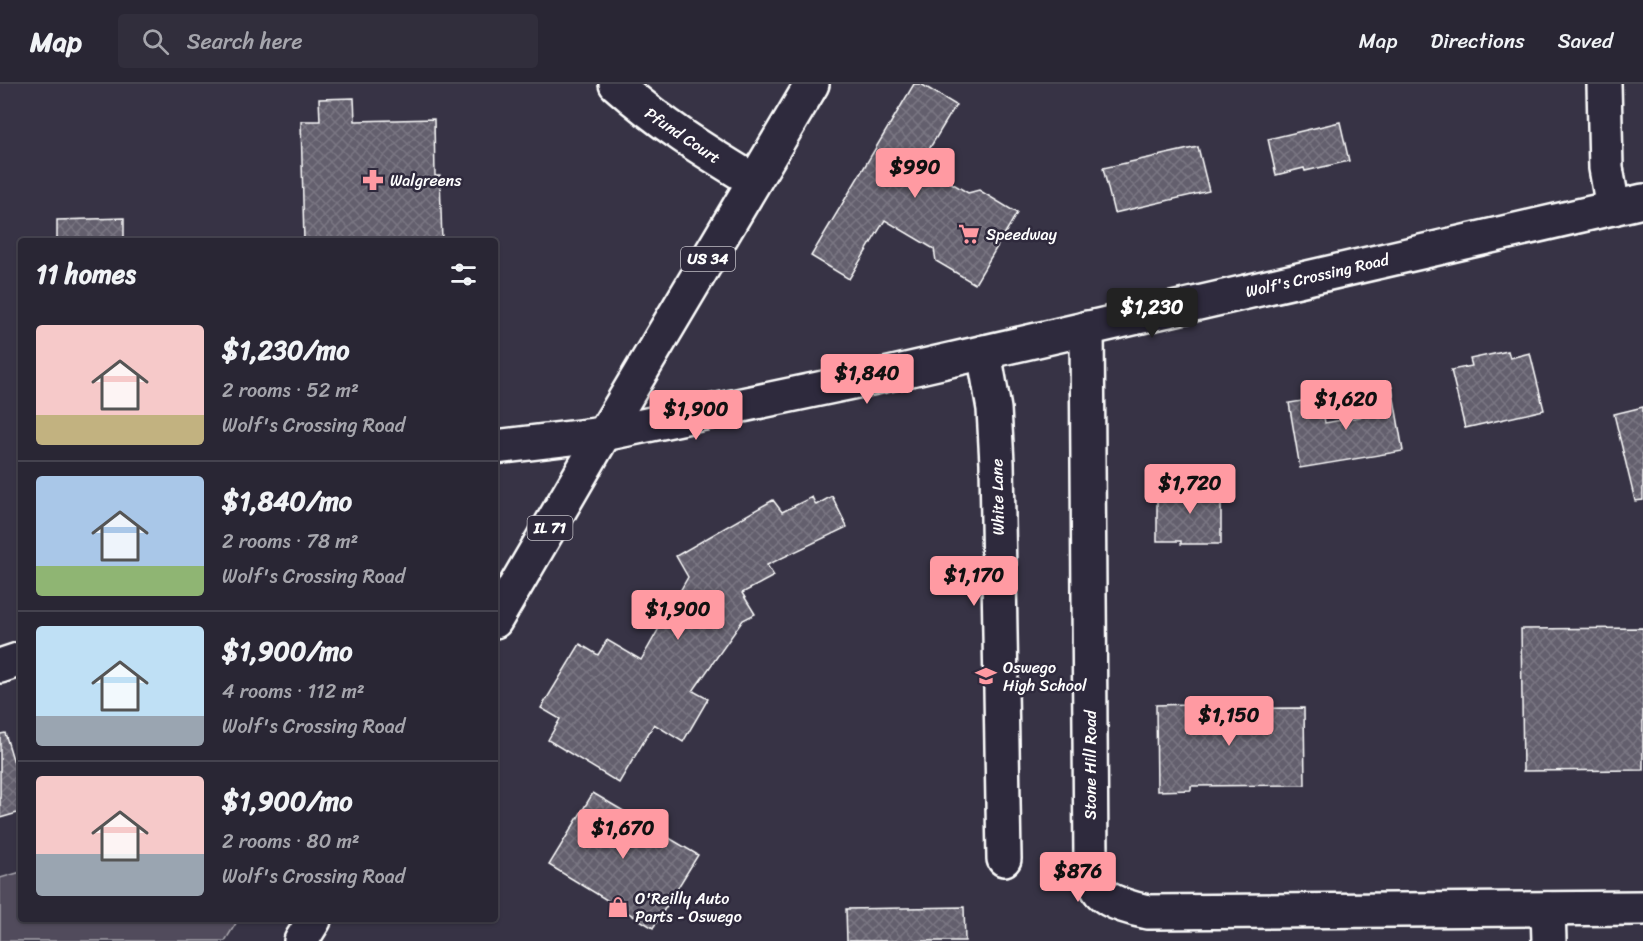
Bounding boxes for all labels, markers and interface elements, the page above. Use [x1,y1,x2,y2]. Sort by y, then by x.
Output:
search box [118,14,538,68]
text: Map [30,17,82,66]
text: Search here [187,22,303,61]
text: Map [1359,22,1397,60]
text: Directions [1430,22,1525,60]
text: Saved [1558,22,1613,60]
icon: search [139,25,172,58]
street label: Pfund Court [639,99,727,172]
pin: $990 [879,148,951,199]
text: $990 [890,150,940,185]
place label: Walgreens [390,166,462,195]
pharmacy icon: Walgreens [361,168,385,192]
place label: Speedway [986,220,1057,249]
supermarket icon: Speedway [957,222,981,246]
street label: Wolf's Crossing Road [1242,245,1393,306]
road number: US 34 [681,247,735,271]
text: 11 homes [36,251,136,297]
icon: filters [447,258,480,291]
pin: $1,230 [1103,288,1201,339]
text: $1,230 [1121,290,1183,325]
text: $1,230/mo [222,327,349,373]
icon: home [84,349,156,421]
pin: $1,840 [818,354,916,405]
text: $1,840 [835,356,899,391]
text: 2 rooms · 52 m² [222,373,359,408]
pin: $1,620 [1297,380,1395,431]
text: $1,620 [1315,382,1377,417]
pin: $1,900 [647,390,745,441]
text: $1,900 [664,392,728,427]
text: Wolf's Crossing Road [222,408,405,443]
street label: White Lane [982,458,1013,536]
pin: $1,720 [1141,464,1239,515]
text: $1,720 [1158,466,1222,501]
text: $1,840/mo [222,478,352,524]
icon: home [84,500,156,572]
road number: IL 71 [528,516,572,540]
text: 2 rooms · 78 m² [222,524,358,559]
pin: $1,170 [925,556,1023,607]
text: $1,170 [944,558,1004,593]
text: Wolf's Crossing Road [222,559,405,594]
pin: $1,900 [629,590,727,641]
text: $1,900 [646,592,710,627]
text: $1,900/mo [222,628,353,674]
icon: home [84,650,156,722]
place label: Oswego High School [1003,653,1087,700]
school or university icon: Oswego High School [974,664,998,688]
text: 4 rooms · 112 m² [222,674,365,709]
pin: $1,150 [1180,696,1278,747]
text: $1,150 [1199,698,1259,733]
text: Wolf's Crossing Road [222,709,405,744]
street label: Stone Hill Road [1076,709,1105,820]
text: $1,900/mo [222,778,353,824]
icon: home [84,800,156,872]
pin: $1,670 [574,809,672,860]
text: $1,670 [592,811,654,846]
text: 2 rooms · 80 m² [222,824,360,859]
pin: $876 [1042,852,1114,903]
text: $876 [1054,854,1102,889]
text: Wolf's Crossing Road [222,859,405,894]
place label: O'Reilly Auto Parts - Oswego [635,884,742,931]
shop icon: O'Reilly Auto Parts - Oswego [606,895,630,919]

